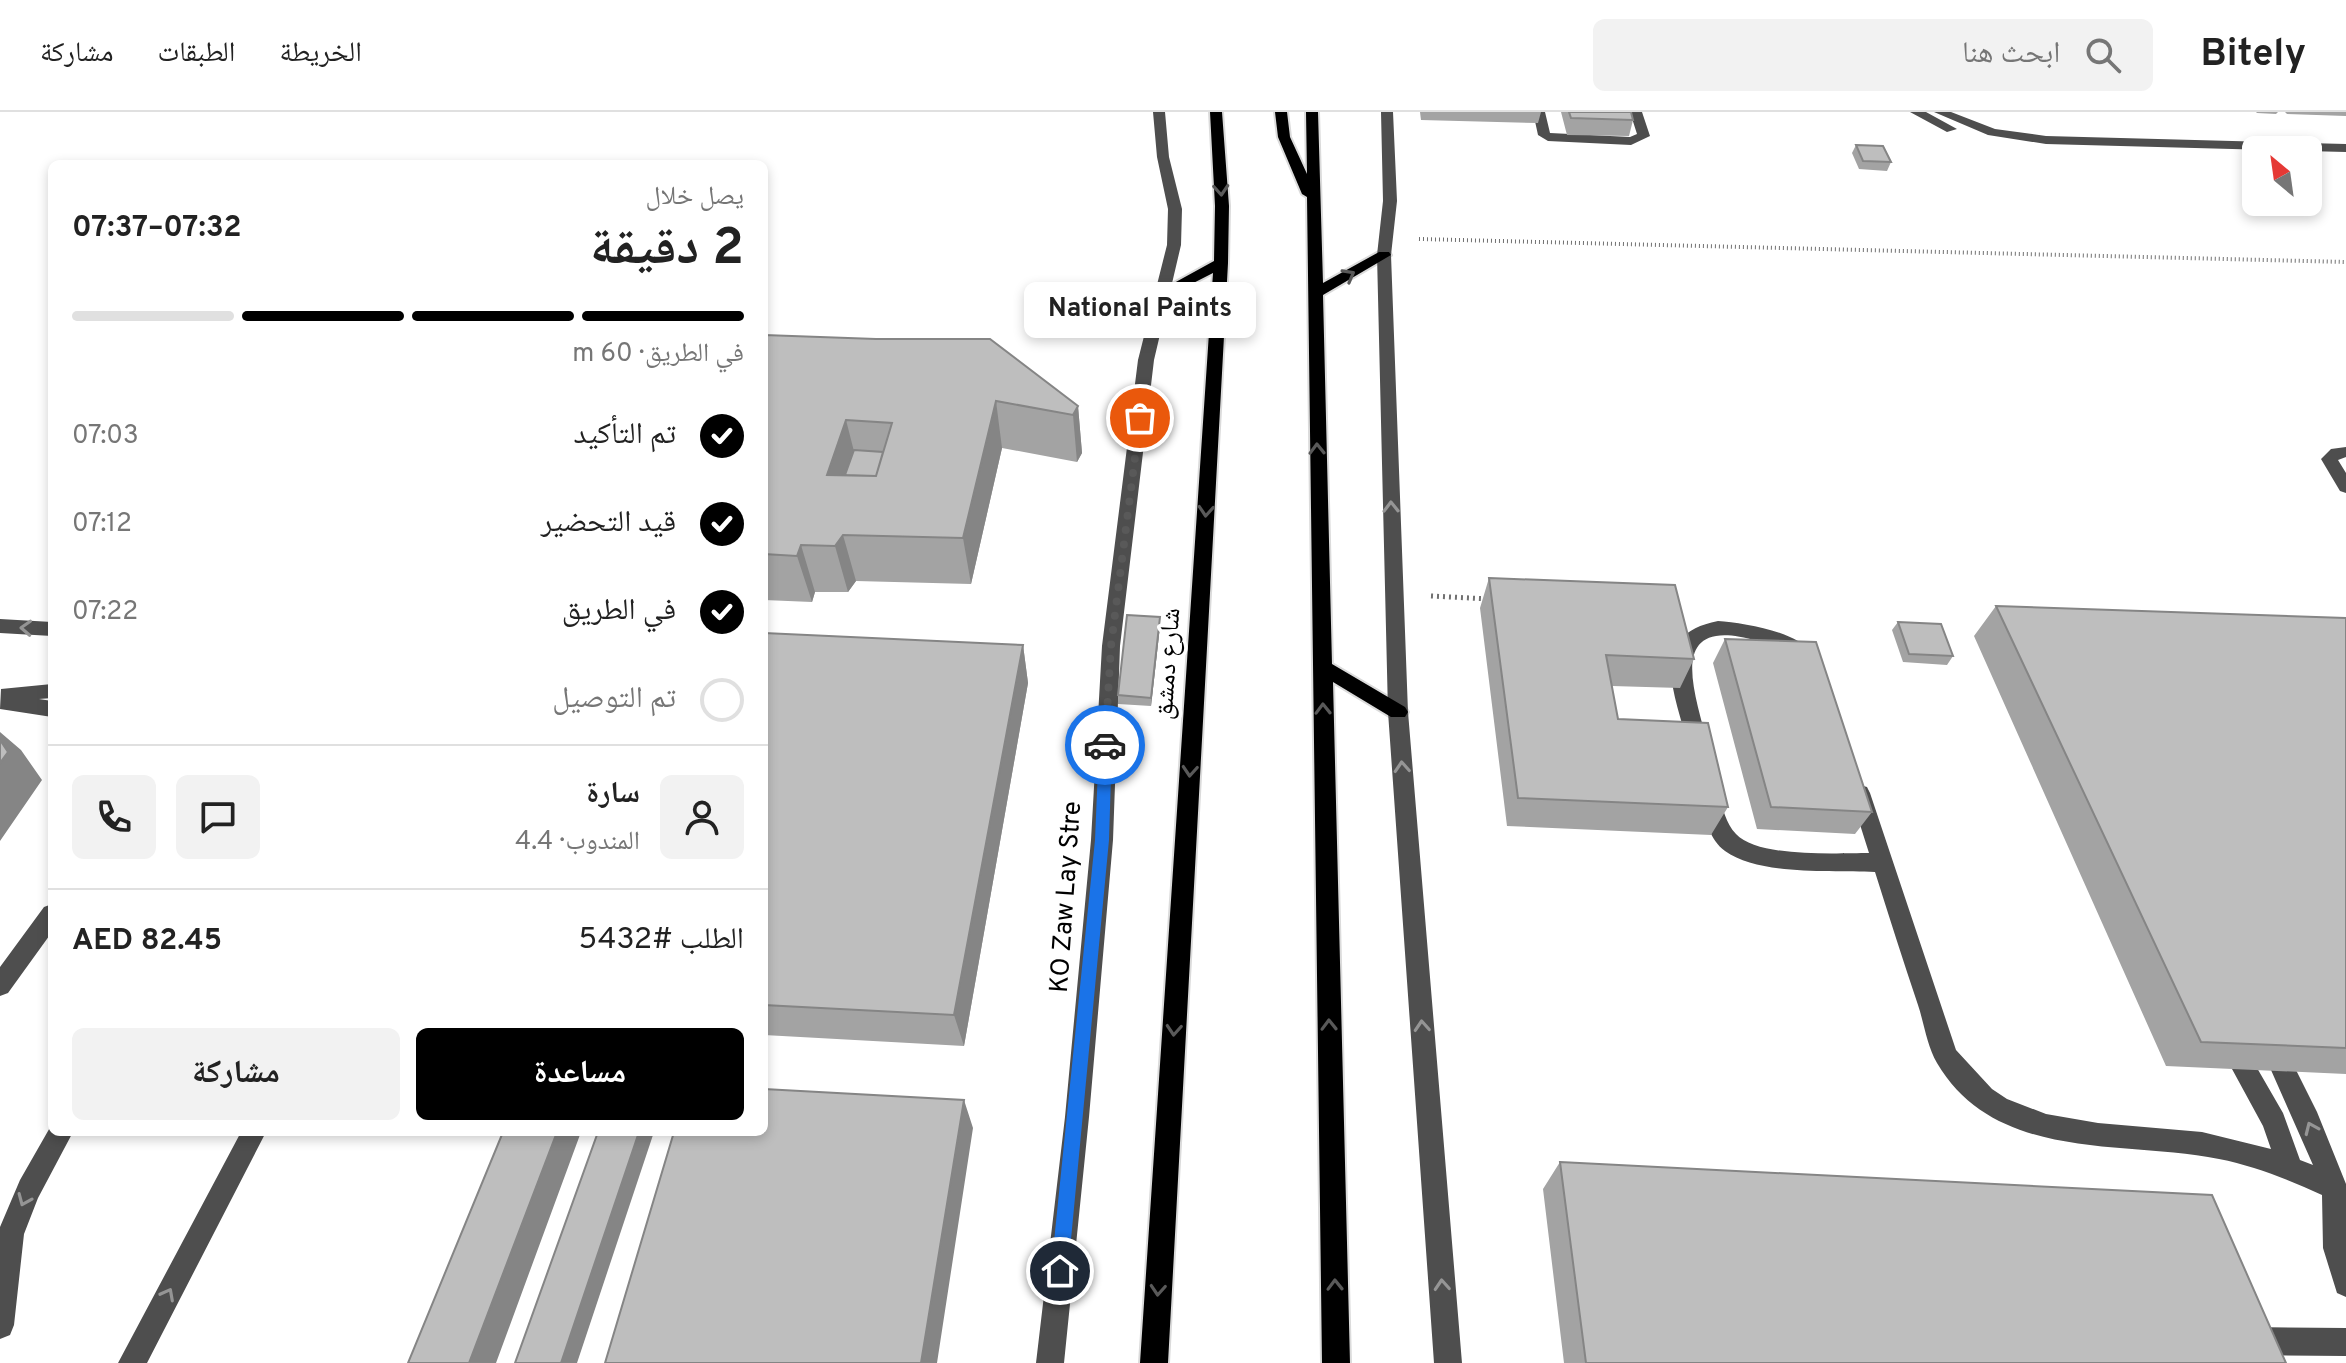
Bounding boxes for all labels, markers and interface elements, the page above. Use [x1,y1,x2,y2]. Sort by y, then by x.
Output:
search box [1593,19,2153,91]
text: Bitely [2201,31,2306,80]
icon: search [2081,33,2125,77]
text: مشاركة [40,36,114,72]
text: الطبقات [158,36,235,72]
text: الخريطة [279,36,362,72]
text: ابحث هنا [1962,36,2061,73]
north arrow [2242,136,2322,216]
map controls [2242,136,2322,216]
text: يصل خلال [646,181,744,214]
one-way arrow [1212,184,1229,197]
text: 07:32–07:37 [72,210,242,247]
text: 2 دقيقة [590,217,744,283]
one-way arrow [1341,269,1355,285]
callout: National Paints [1024,282,1256,338]
text: National Paints [1048,293,1232,326]
text: في الطريق · 60 m [572,338,744,371]
pin [1106,384,1174,452]
icon: bag [1118,396,1162,440]
icon: check [700,414,744,458]
text: تم التأكيد [573,417,676,454]
text: 07:03 [72,420,139,453]
one-way arrow [1309,442,1326,455]
one-way arrow [1382,500,1399,513]
icon: check [700,502,744,546]
text: قيد التحضير [541,505,676,542]
one-way arrow [1198,505,1215,518]
text: 07:12 [72,508,132,541]
icon: check [700,590,744,634]
text: في الطريق [562,593,676,630]
text: 07:22 [72,596,138,629]
street label: شارع دمشق [1149,607,1189,721]
one-way arrow [19,619,32,636]
text: تم التوصيل [552,681,676,718]
one-way arrow [1314,702,1332,715]
courier [1065,705,1145,785]
icon: car [1083,723,1127,767]
one-way arrow [1394,760,1411,773]
one-way arrow [1182,765,1199,778]
button: phone [72,775,156,859]
button: chat [176,775,260,859]
button: person [660,775,744,859]
text: سارة [586,776,640,813]
street label: KO Zaw Lay Stre [1044,800,1090,994]
text: المندوب · 4.4 [515,826,640,859]
text: الطلب #5432 [579,922,744,959]
text: AED 82.45 [72,923,222,960]
one-way arrow [1321,1018,1338,1031]
one-way arrow [1414,1019,1431,1032]
one-way arrow [1166,1024,1183,1037]
button: مشاركة [72,1028,400,1120]
button: مساعدة [416,1028,744,1120]
one-way arrow [2305,1122,2321,1136]
one-way arrow [17,1192,33,1206]
pin [1026,1237,1094,1305]
icon: home [1038,1249,1082,1293]
one-way arrow [1326,1278,1343,1291]
one-way arrow [1434,1278,1451,1291]
one-way arrow [1150,1284,1167,1297]
one-way arrow [158,1288,174,1303]

